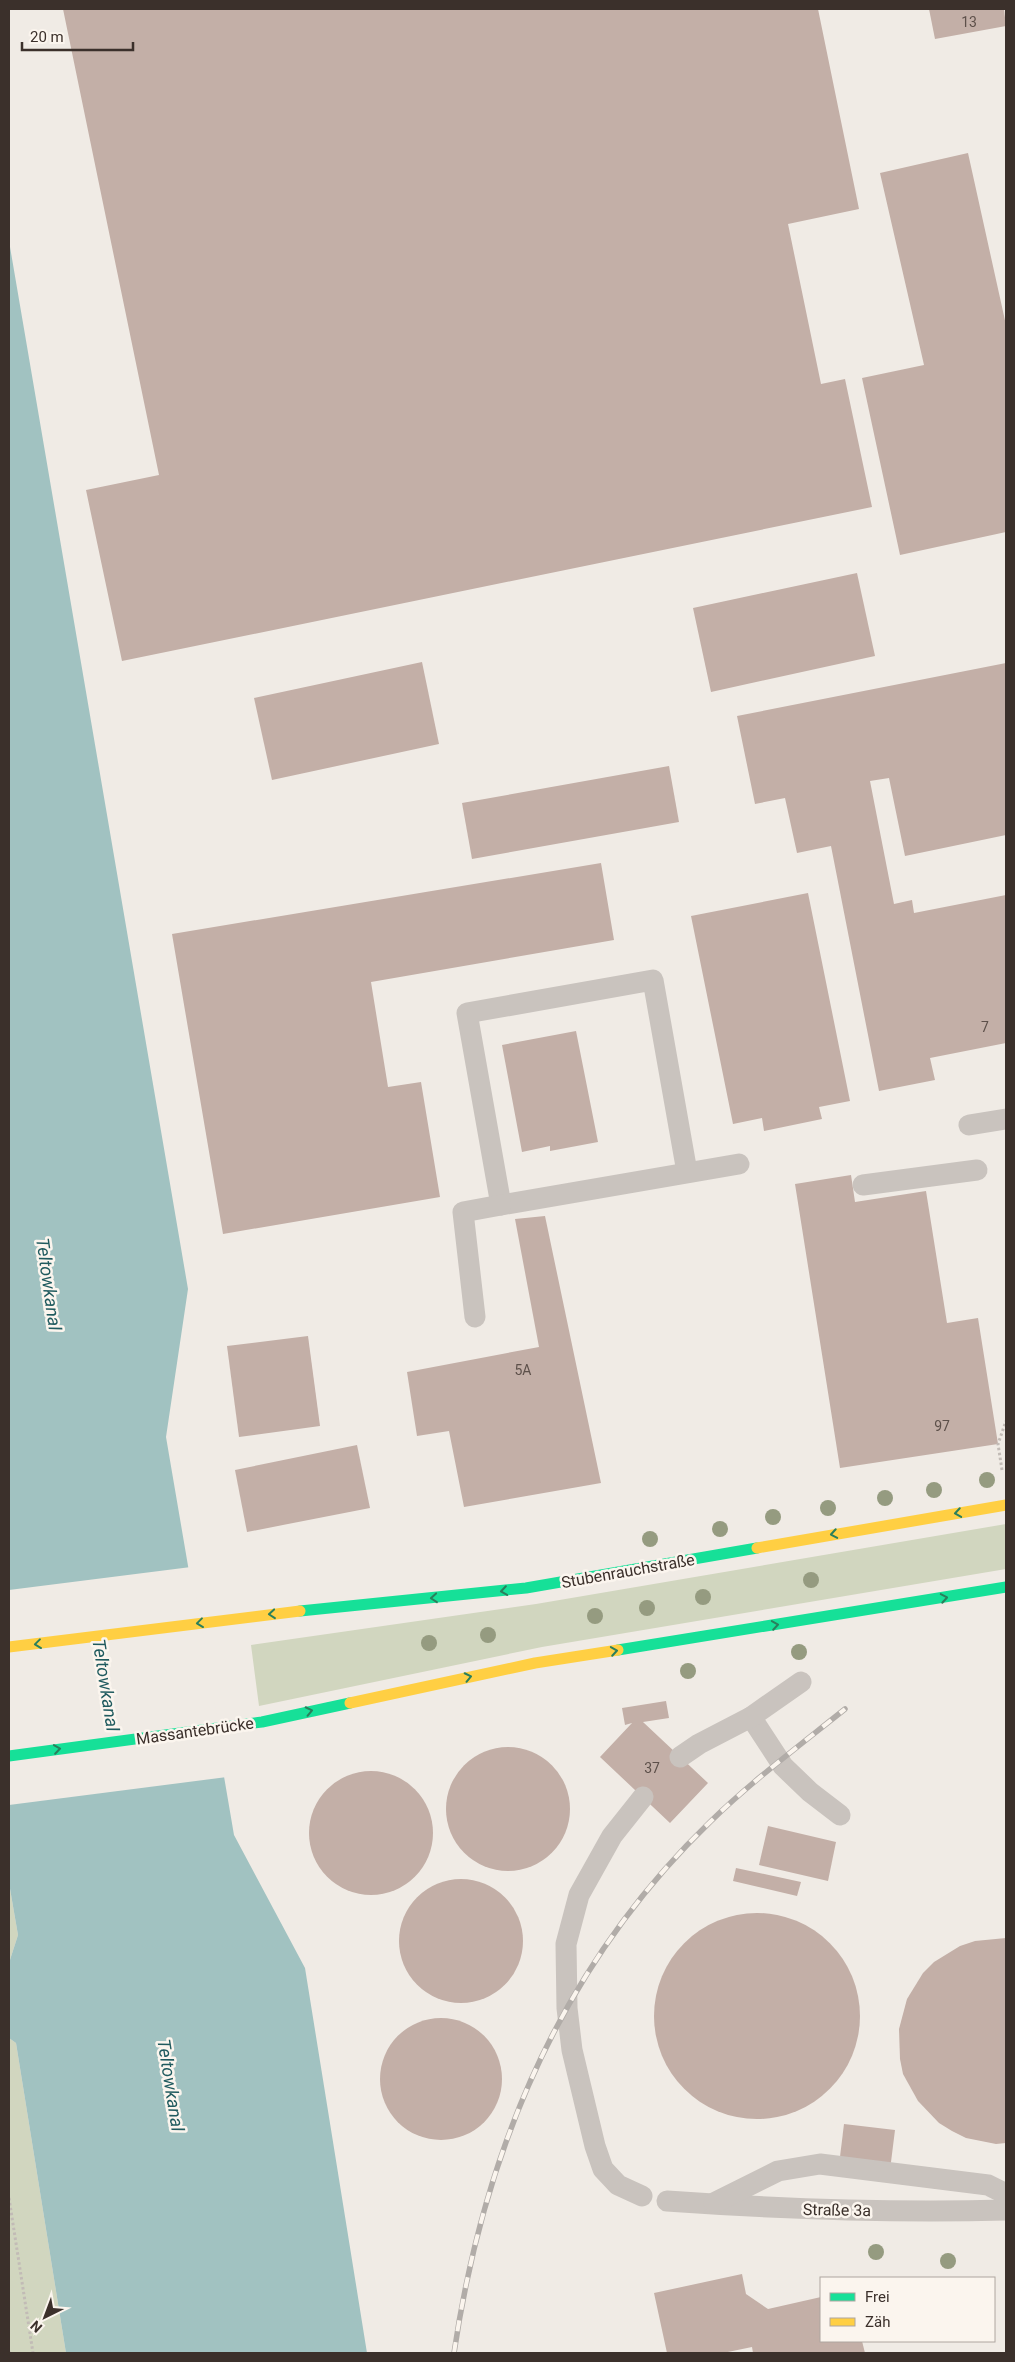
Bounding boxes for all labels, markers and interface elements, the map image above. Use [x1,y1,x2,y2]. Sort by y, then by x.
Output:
house number: 13 [961,14,977,30]
scale bar [22,20,134,52]
text: 20 m [30,28,64,46]
house number: 7 [981,1019,989,1035]
water label: Teltowkanal [32,1236,66,1332]
house number: 5A [514,1362,532,1378]
house number: 97 [934,1418,950,1434]
one-way arrow [954,1508,963,1518]
one-way arrow [829,1529,838,1539]
street label: Stubenrauchstraße [560,1550,696,1592]
one-way arrow [500,1585,508,1596]
one-way arrow [430,1593,438,1604]
one-way arrow [939,1593,948,1603]
one-way arrow [268,1608,276,1619]
one-way arrow [195,1617,204,1627]
one-way arrow [770,1621,779,1631]
water label: Teltowkanal [88,1637,124,1734]
one-way arrow [34,1638,43,1648]
one-way arrow [610,1646,619,1656]
one-way arrow [464,1672,473,1683]
one-way arrow [305,1707,314,1717]
street label: Massantebrücke [135,1713,255,1749]
one-way arrow [53,1744,61,1755]
house number: 37 [644,1760,660,1776]
water label: Teltowkanal [153,2037,189,2134]
street label: Straße 3a [803,2200,871,2220]
legend [820,2277,995,2342]
text: Frei [865,2288,890,2306]
north arrow [20,2292,70,2342]
text: Zäh [865,2313,890,2331]
text: N [27,2317,45,2336]

